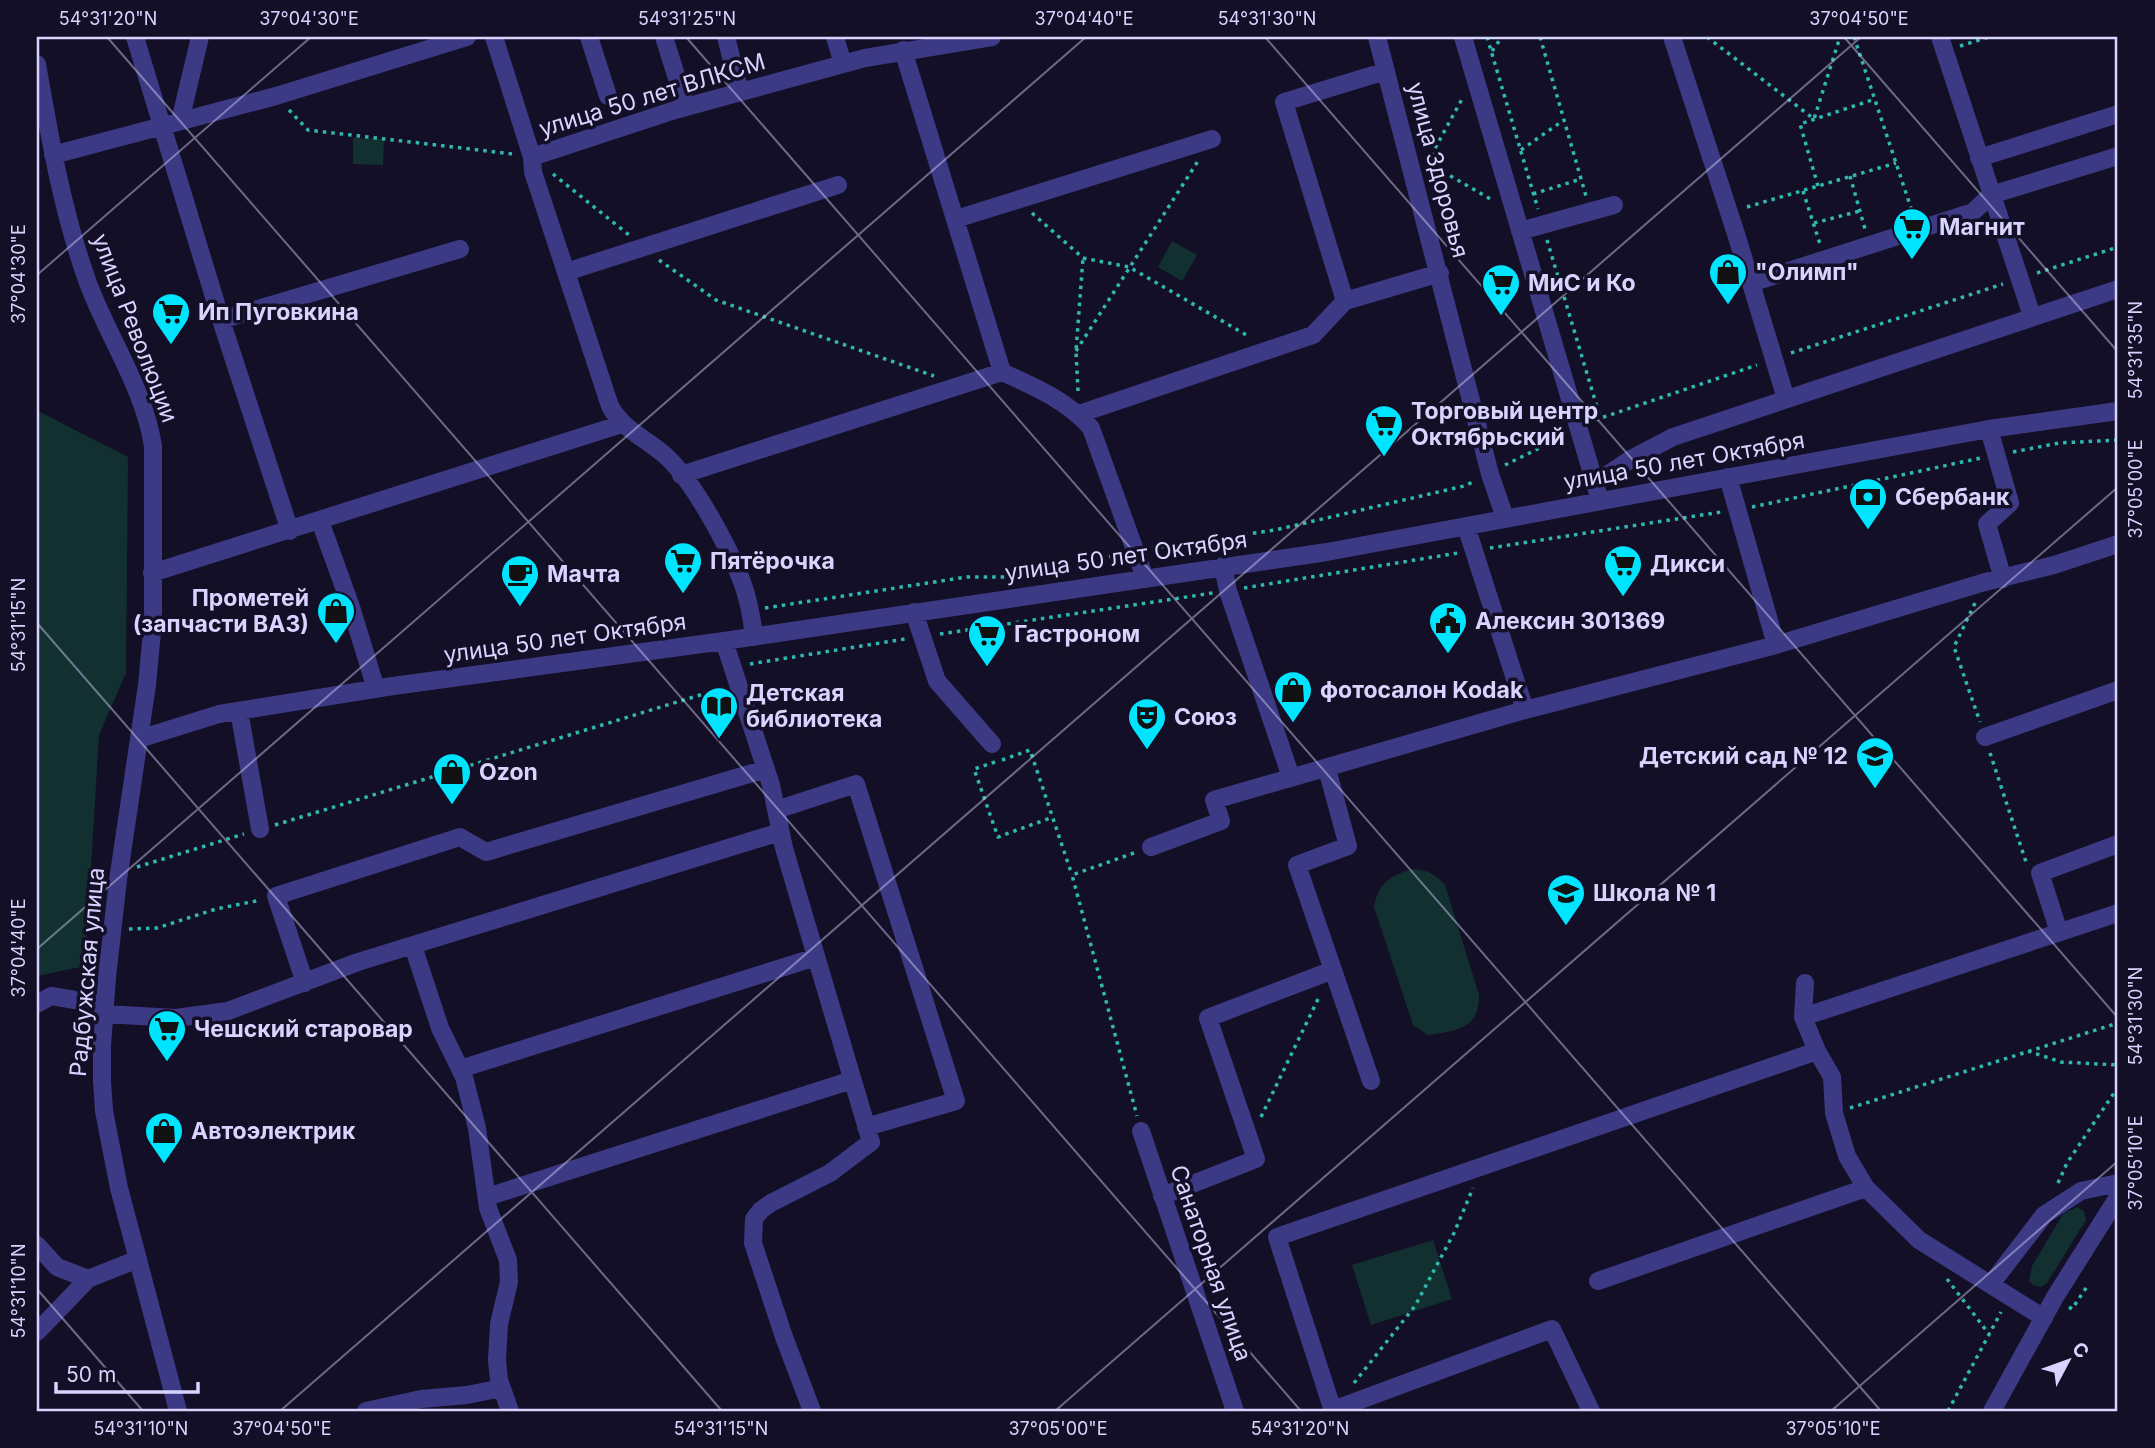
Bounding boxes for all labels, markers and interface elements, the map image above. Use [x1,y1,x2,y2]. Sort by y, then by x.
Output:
text: 54°31'20"N [59,8,157,29]
text: 37°04'30"E [259,8,359,29]
text: 54°31'25"N [638,8,736,29]
text: 37°04'40"E [1035,8,1133,29]
text: 54°31'30"N [1218,8,1316,29]
text: 37°04'50"E [1809,8,1909,29]
street label: улица 50 лет ВЛКСМ [535,47,769,143]
street label: улица Здоровья [1401,79,1475,261]
supermarket icon: Магнит [1891,206,1933,261]
place label: Магнит [1939,213,2025,241]
text: 37°04'30"E [8,224,29,324]
street label: улица Революции [86,230,184,426]
shop icon: "Олимп" [1707,251,1749,306]
place label: "Олимп" [1755,258,1859,286]
supermarket icon: МиС и Ко [1480,262,1522,317]
place label: МиС и Ко [1528,269,1636,297]
supermarket icon: Ип Пуговкина [150,291,192,346]
place label: Ип Пуговкина [198,298,359,326]
text: 54°31'35"N [2125,301,2146,399]
place label: Торговый центр Октябрьский [1411,397,1598,451]
supermarket icon: Торговый центр Октябрьский [1363,403,1405,458]
street label: улица 50 лет Октября [1561,426,1807,496]
text: 37°05'00"E [2125,439,2146,539]
bank icon: Сбербанк [1847,476,1889,531]
place label: Сбербанк [1895,483,2010,511]
street label: улица 50 лет Октября [1003,525,1249,587]
supermarket icon: Пятёрочка [662,540,704,595]
supermarket icon: Дикси [1602,543,1644,598]
place label: Пятёрочка [710,547,835,575]
place label: Дикси [1650,550,1725,578]
cafe icon: Мачта [499,553,541,608]
place label: Мачта [547,560,620,588]
text: 54°31'15"N [8,578,29,672]
place label: Прометей (запчасти ВАЗ) [133,584,309,638]
shop icon: Прометей (запчасти ВАЗ) [315,590,357,645]
public building icon: Алексин 301369 [1427,600,1469,655]
street label: улица 50 лет Октября [442,607,688,669]
place label: Алексин 301369 [1475,607,1665,635]
supermarket icon: Гастроном [966,613,1008,668]
place label: Гастроном [1014,620,1140,648]
shop icon: фотосалон Kodak [1272,669,1314,724]
place label: фотосалон Kodak [1320,676,1524,704]
place label: Детская библиотека [746,679,882,733]
library icon: Детская библиотека [698,685,740,740]
theatre icon: Союз [1126,696,1168,751]
place label: Союз [1174,703,1237,731]
school or university icon: Детский сад № 12 [1854,735,1896,790]
place label: Детский сад № 12 [1639,742,1848,770]
shop icon: Ozon [431,751,473,806]
place label: Ozon [479,758,538,786]
street label: Радбужская улица [64,866,110,1078]
school or university icon: Школа № 1 [1545,872,1587,927]
place label: Школа № 1 [1593,879,1716,907]
text: 37°04'40"E [8,899,29,997]
text: 54°31'30"N [2125,967,2146,1065]
supermarket icon: Чешский старовар [146,1008,188,1063]
place label: Чешский старовар [194,1015,413,1043]
shop icon: Автоэлектрик [143,1110,185,1165]
text: 37°05'10"E [2125,1115,2146,1211]
place label: Автоэлектрик [191,1117,356,1145]
street label: Санаторная улица [1164,1161,1258,1365]
text: 54°31'10"N [8,1244,29,1338]
north arrow [2032,1326,2102,1396]
text: С [2067,1337,2094,1363]
scale bar [56,1350,198,1394]
text: 50 m [66,1362,116,1387]
text: 54°31'10"N [94,1418,188,1439]
text: 37°04'50"E [232,1418,332,1439]
text: 54°31'15"N [674,1418,768,1439]
text: 37°05'00"E [1008,1418,1108,1439]
text: 54°31'20"N [1251,1418,1349,1439]
text: 37°05'10"E [1785,1418,1881,1439]

